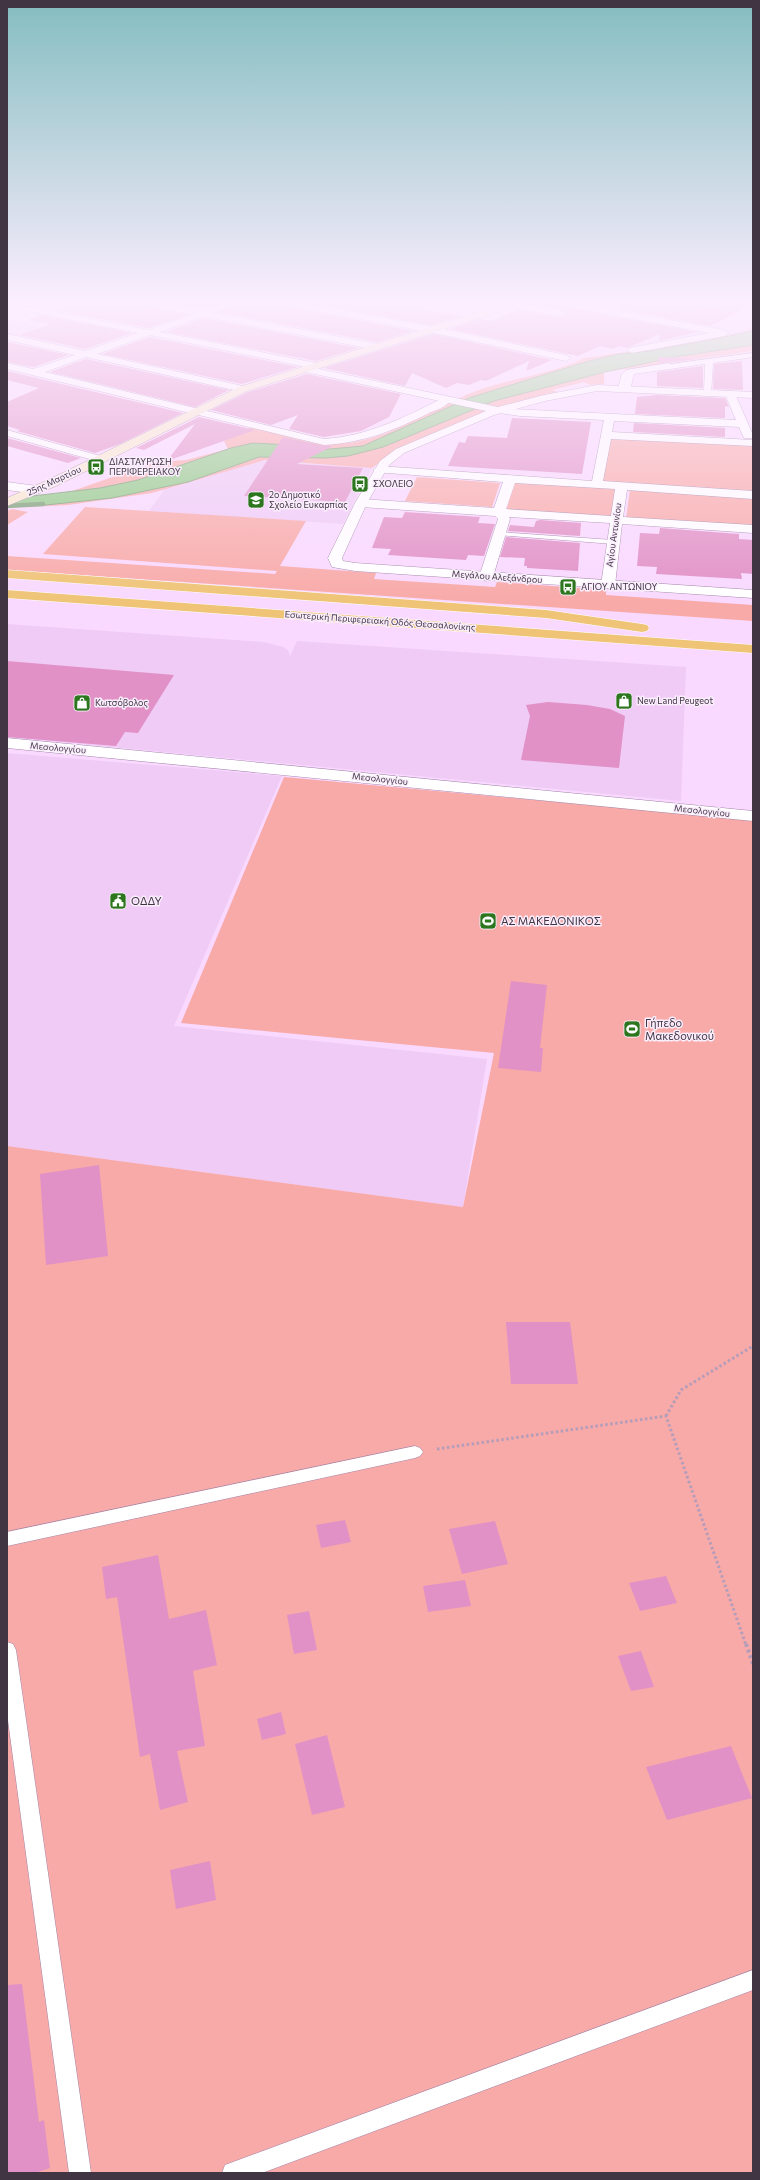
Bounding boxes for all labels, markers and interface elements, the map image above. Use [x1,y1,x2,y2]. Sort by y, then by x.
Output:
place label: ΔΙΑΣΤΑΥΡΩΣΗ ΠΕΡΙΦΕΡΕΙΑΚΟΥ [109,456,181,477]
bus stop icon: ΔΙΑΣΤΑΥΡΩΣΗ ΠΕΡΙΦΕΡΕΙΑΚΟΥ [86,457,106,477]
street label: 25ης Μαρτίου [25,463,83,498]
bus stop icon: ΣΧΟΛΕΙΟ [350,474,370,494]
place label: ΣΧΟΛΕΙΟ [373,478,413,489]
place label: 2ο Δημοτικό Σχολείο Ευκαρπίας [269,489,348,510]
school or university icon: 2ο Δημοτικό Σχολείο Ευκαρπίας [246,490,266,510]
street label: Αγίου Αντωνίου [604,502,623,568]
street label: Μεγάλου Αλεξάνδρου [451,568,543,585]
bus stop icon: ΑΓΙΟΥ ΑΝΤΩΝΙΟΥ [558,577,578,597]
place label: ΑΓΙΟΥ ΑΝΤΩΝΙΟΥ [581,581,658,592]
street label: Εσωτερική Περιφερειακή Οδός Θεσσαλονίκης [284,608,476,633]
shop icon: New Land Peugeot [614,691,634,711]
shop icon: Κωτσόβολος [72,693,92,713]
place label: New Land Peugeot [637,695,713,706]
place label: Κωτσόβολος [95,697,148,708]
street label: Μεσολογγίου [30,740,86,755]
street label: Μεσολογγίου [352,770,409,787]
street label: Μεσολογγίου [674,802,731,819]
public building icon: ΟΔΔΥ [108,891,128,911]
place label: ΟΔΔΥ [131,894,162,907]
sports icon: ΑΣ ΜΑΚΕΔΟΝΙΚΟΣ [478,911,498,931]
place label: ΑΣ ΜΑΚΕΔΟΝΙΚΟΣ [501,914,601,927]
place label: Γήπεδο Μακεδονικού [645,1016,714,1042]
sports icon: Γήπεδο Μακεδονικού [622,1019,642,1039]

